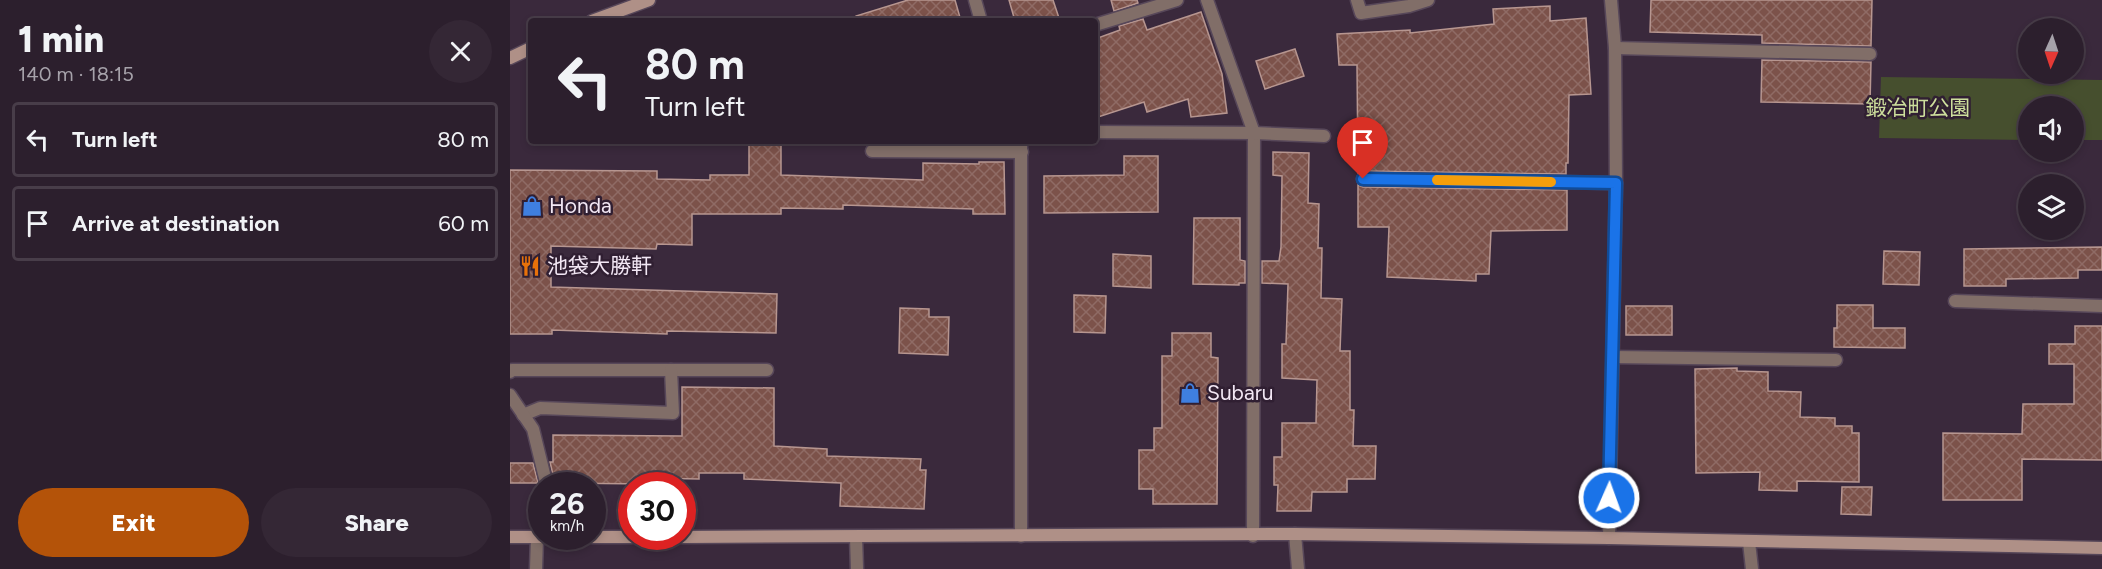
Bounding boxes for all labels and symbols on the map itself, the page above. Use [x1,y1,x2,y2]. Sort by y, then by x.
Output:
north arrow [2018,18,2084,84]
park label: 鍛冶町公園 [1866,95,1971,120]
pin [1337,117,1388,179]
place label: Honda [549,193,612,218]
shop icon: Honda [520,194,544,218]
place label: 池袋大勝軒 [547,253,652,278]
restaurant icon: 池袋大勝軒 [518,254,542,278]
place label: Subaru [1207,380,1273,405]
shop icon: Subaru [1178,381,1202,405]
position arrow [1577,466,1641,530]
speed limit sign: 30 [618,472,696,550]

